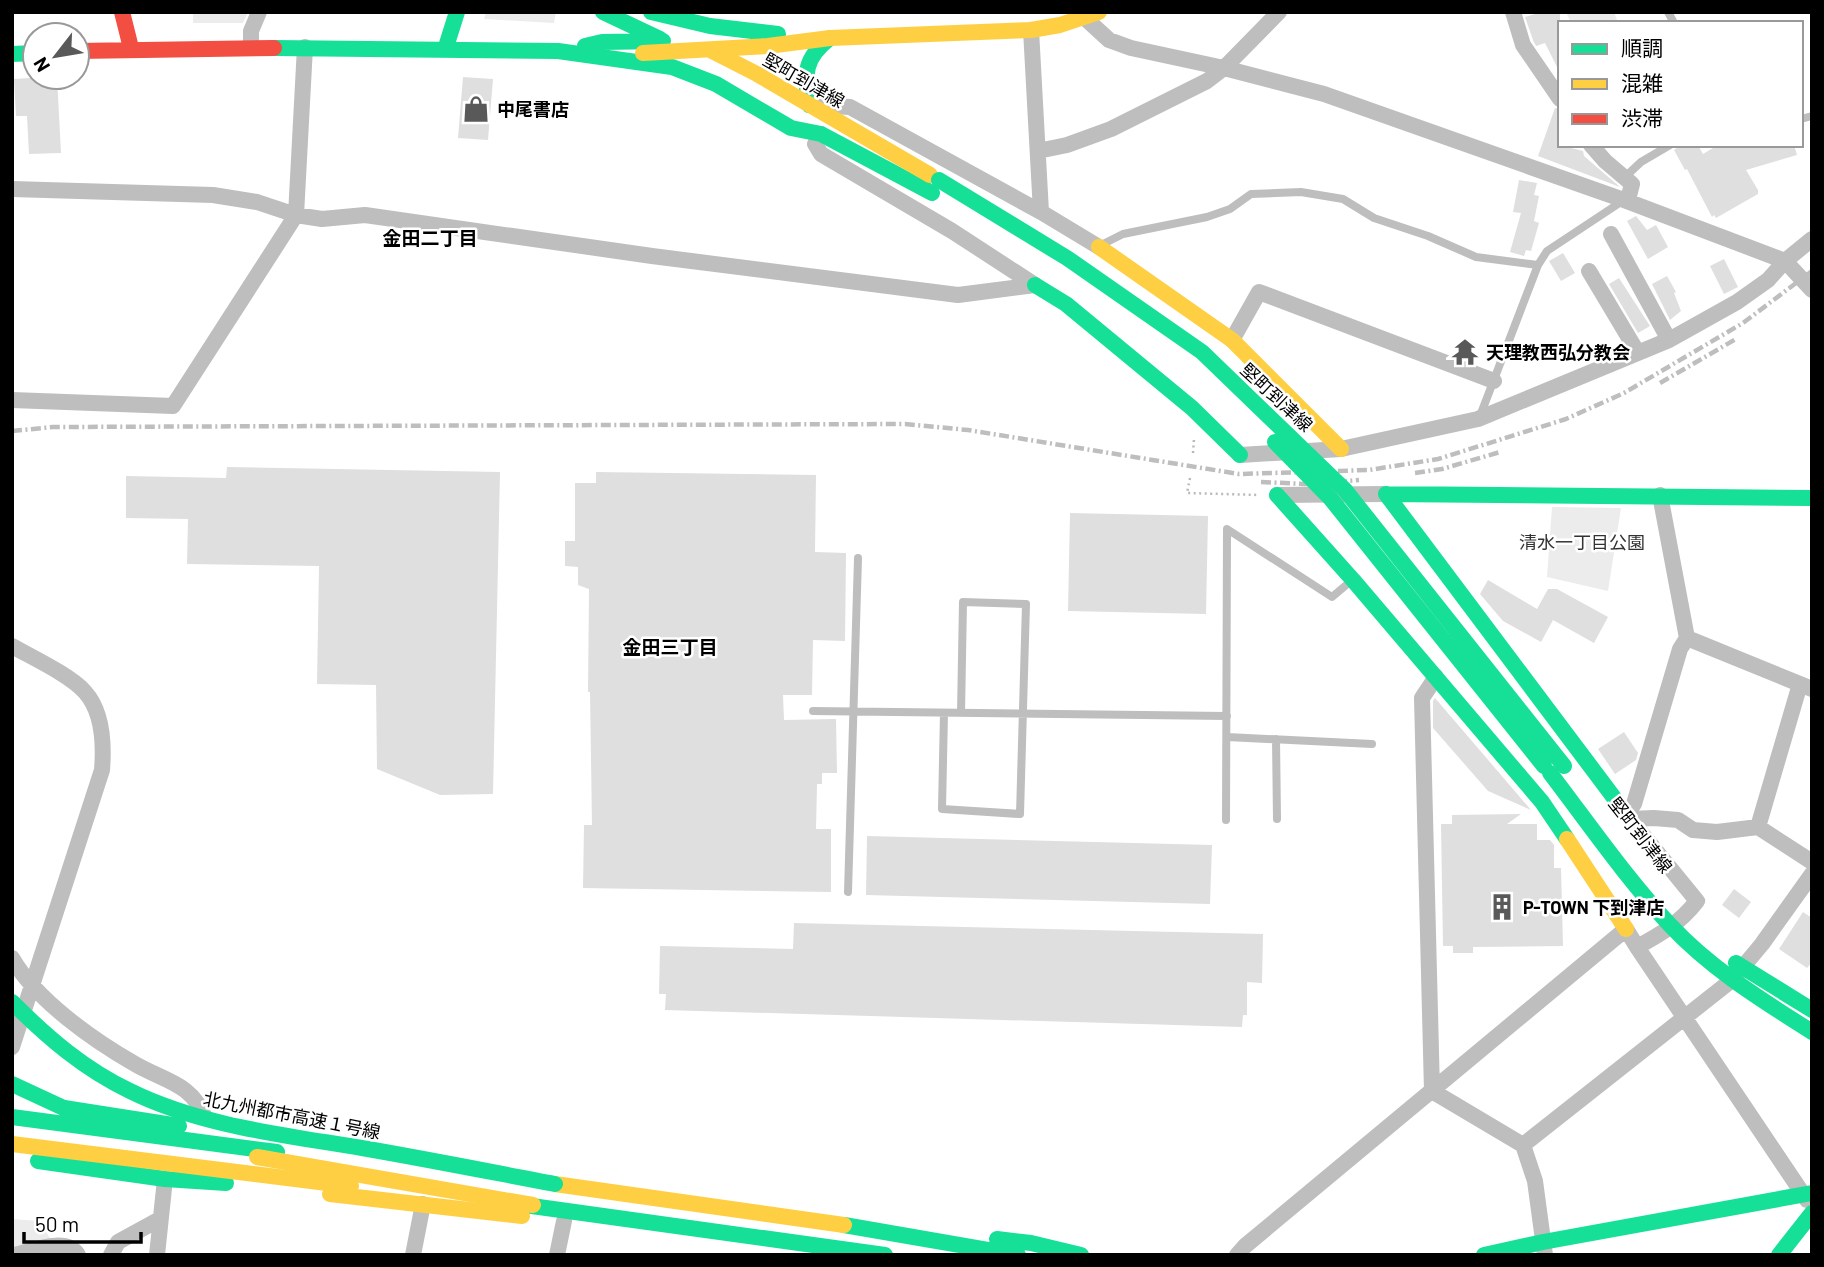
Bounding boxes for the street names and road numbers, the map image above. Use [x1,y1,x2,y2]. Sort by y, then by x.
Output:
street label: 堅町到津線 [760,48,848,112]
street label: 堅町到津線 [1237,358,1317,436]
street label: 堅町到津線 [1605,793,1677,877]
street label: 北九州都市高速１号線 [202,1087,382,1143]

